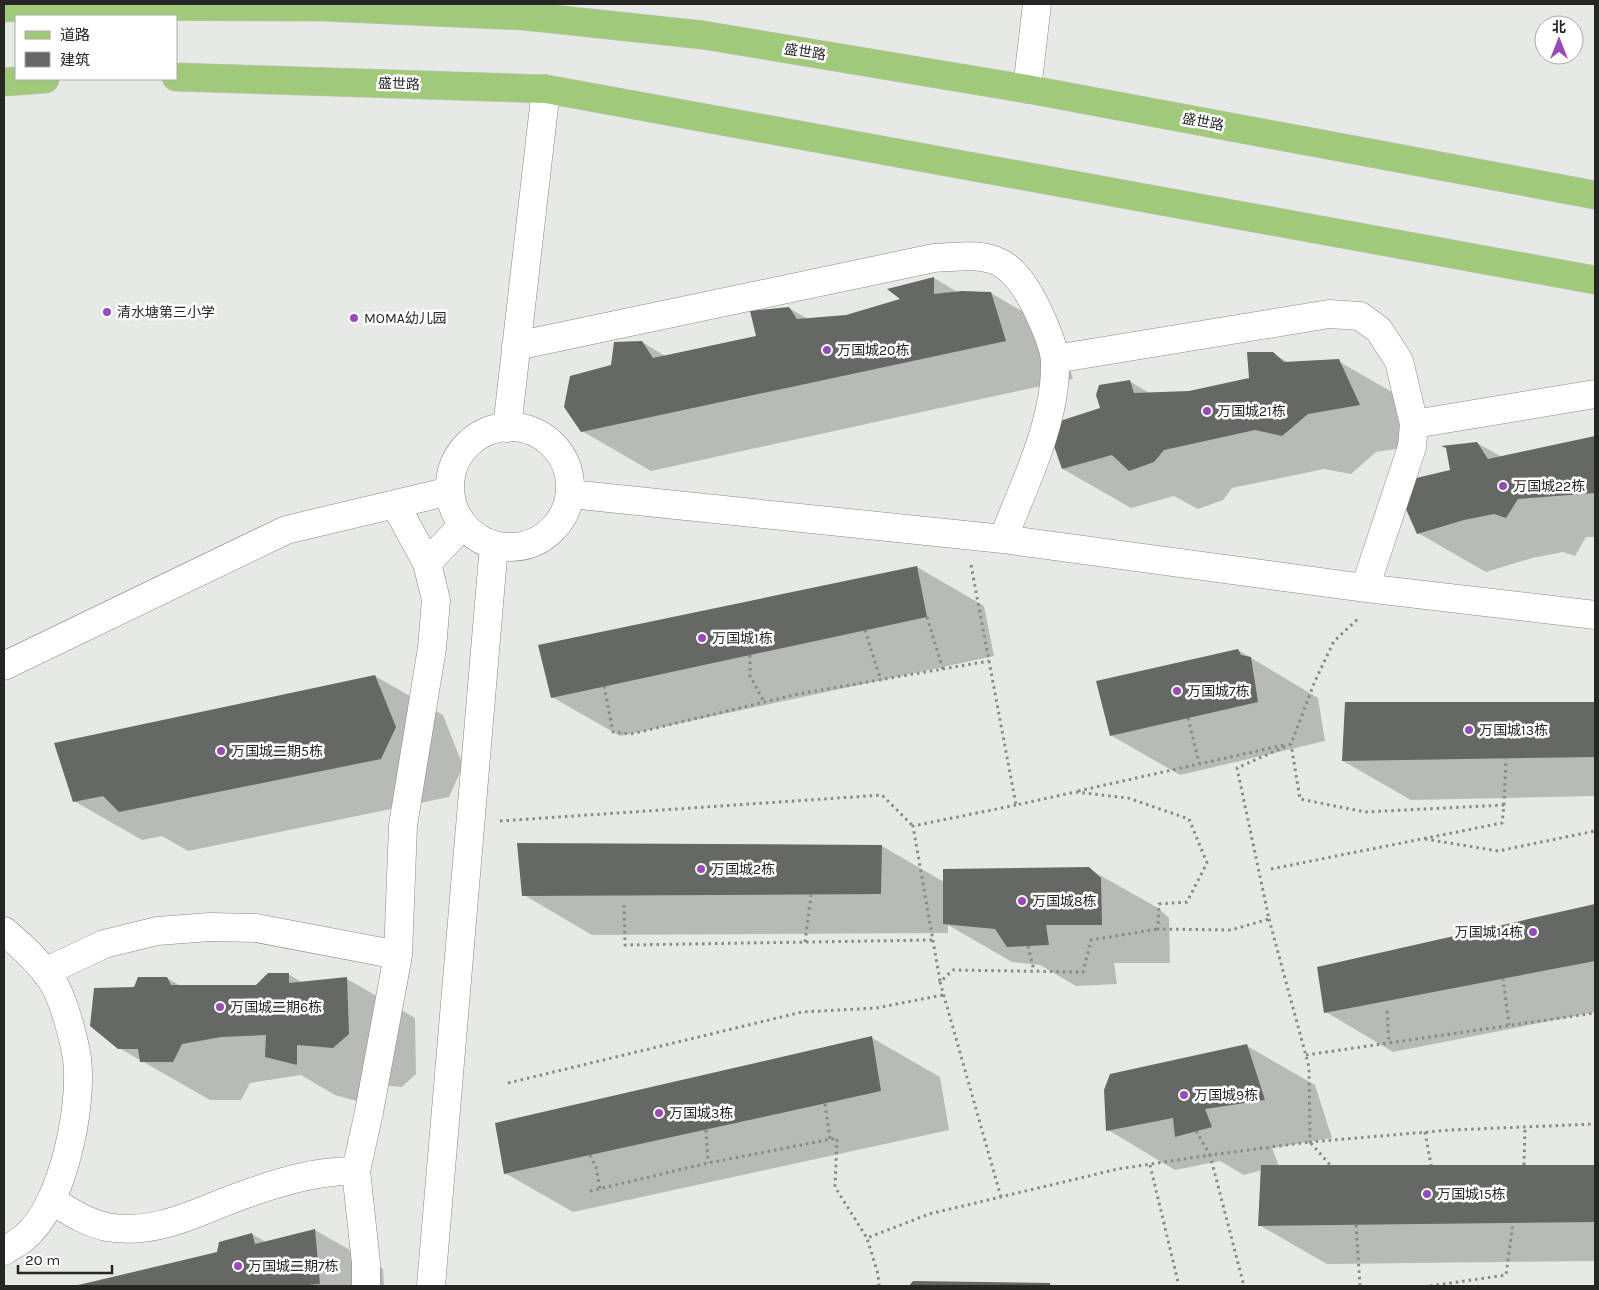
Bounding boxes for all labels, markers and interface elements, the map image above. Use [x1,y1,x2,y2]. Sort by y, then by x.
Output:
legend [15,15,178,80]
north arrow [1534,15,1584,65]
text: 北 [1552,19,1566,36]
text: 道路 [60,26,90,44]
street label: 盛世路 [783,40,827,64]
text: 建筑 [60,51,90,69]
street label: 盛世路 [378,75,420,93]
street label: 盛世路 [1181,110,1225,134]
place label: 清水塘第三小学 [117,304,215,321]
marker: 清水塘第三小学 [101,306,113,318]
place label: MOMA幼儿园 [364,310,447,327]
marker: MOMA幼儿园 [348,312,360,324]
place label: 万国城20栋 [837,342,909,359]
marker: 万国城20栋 [821,344,833,356]
place label: 万国城21栋 [1217,403,1286,420]
marker: 万国城21栋 [1201,405,1213,417]
place label: 万国城22栋 [1513,478,1585,495]
marker: 万国城22栋 [1497,480,1509,492]
place label: 万国城1栋 [712,630,773,647]
marker: 万国城1栋 [696,632,708,644]
place label: 万国城7栋 [1187,683,1250,700]
marker: 万国城7栋 [1171,685,1183,697]
place label: 万国城13栋 [1479,722,1548,739]
marker: 万国城13栋 [1463,724,1475,736]
place label: 万国城二期5栋 [231,743,323,760]
marker: 万国城二期5栋 [215,745,227,757]
place label: 万国城2栋 [711,861,775,878]
marker: 万国城2栋 [695,863,707,875]
place label: 万国城8栋 [1032,893,1097,910]
marker: 万国城8栋 [1016,895,1028,907]
place label: 万国城14栋 [1455,924,1523,941]
marker: 万国城14栋 [1527,926,1539,938]
place label: 万国城二期6栋 [230,999,322,1016]
marker: 万国城二期6栋 [214,1001,226,1013]
place label: 万国城9栋 [1194,1087,1258,1104]
marker: 万国城9栋 [1178,1089,1190,1101]
place label: 万国城3栋 [669,1105,733,1122]
marker: 万国城3栋 [653,1107,665,1119]
place label: 万国城15栋 [1437,1186,1506,1203]
marker: 万国城15栋 [1421,1188,1433,1200]
scale bar [18,1242,111,1274]
text: 20 m [25,1251,60,1269]
place label: 万国城二期7栋 [248,1258,339,1275]
marker: 万国城二期7栋 [232,1260,244,1272]

